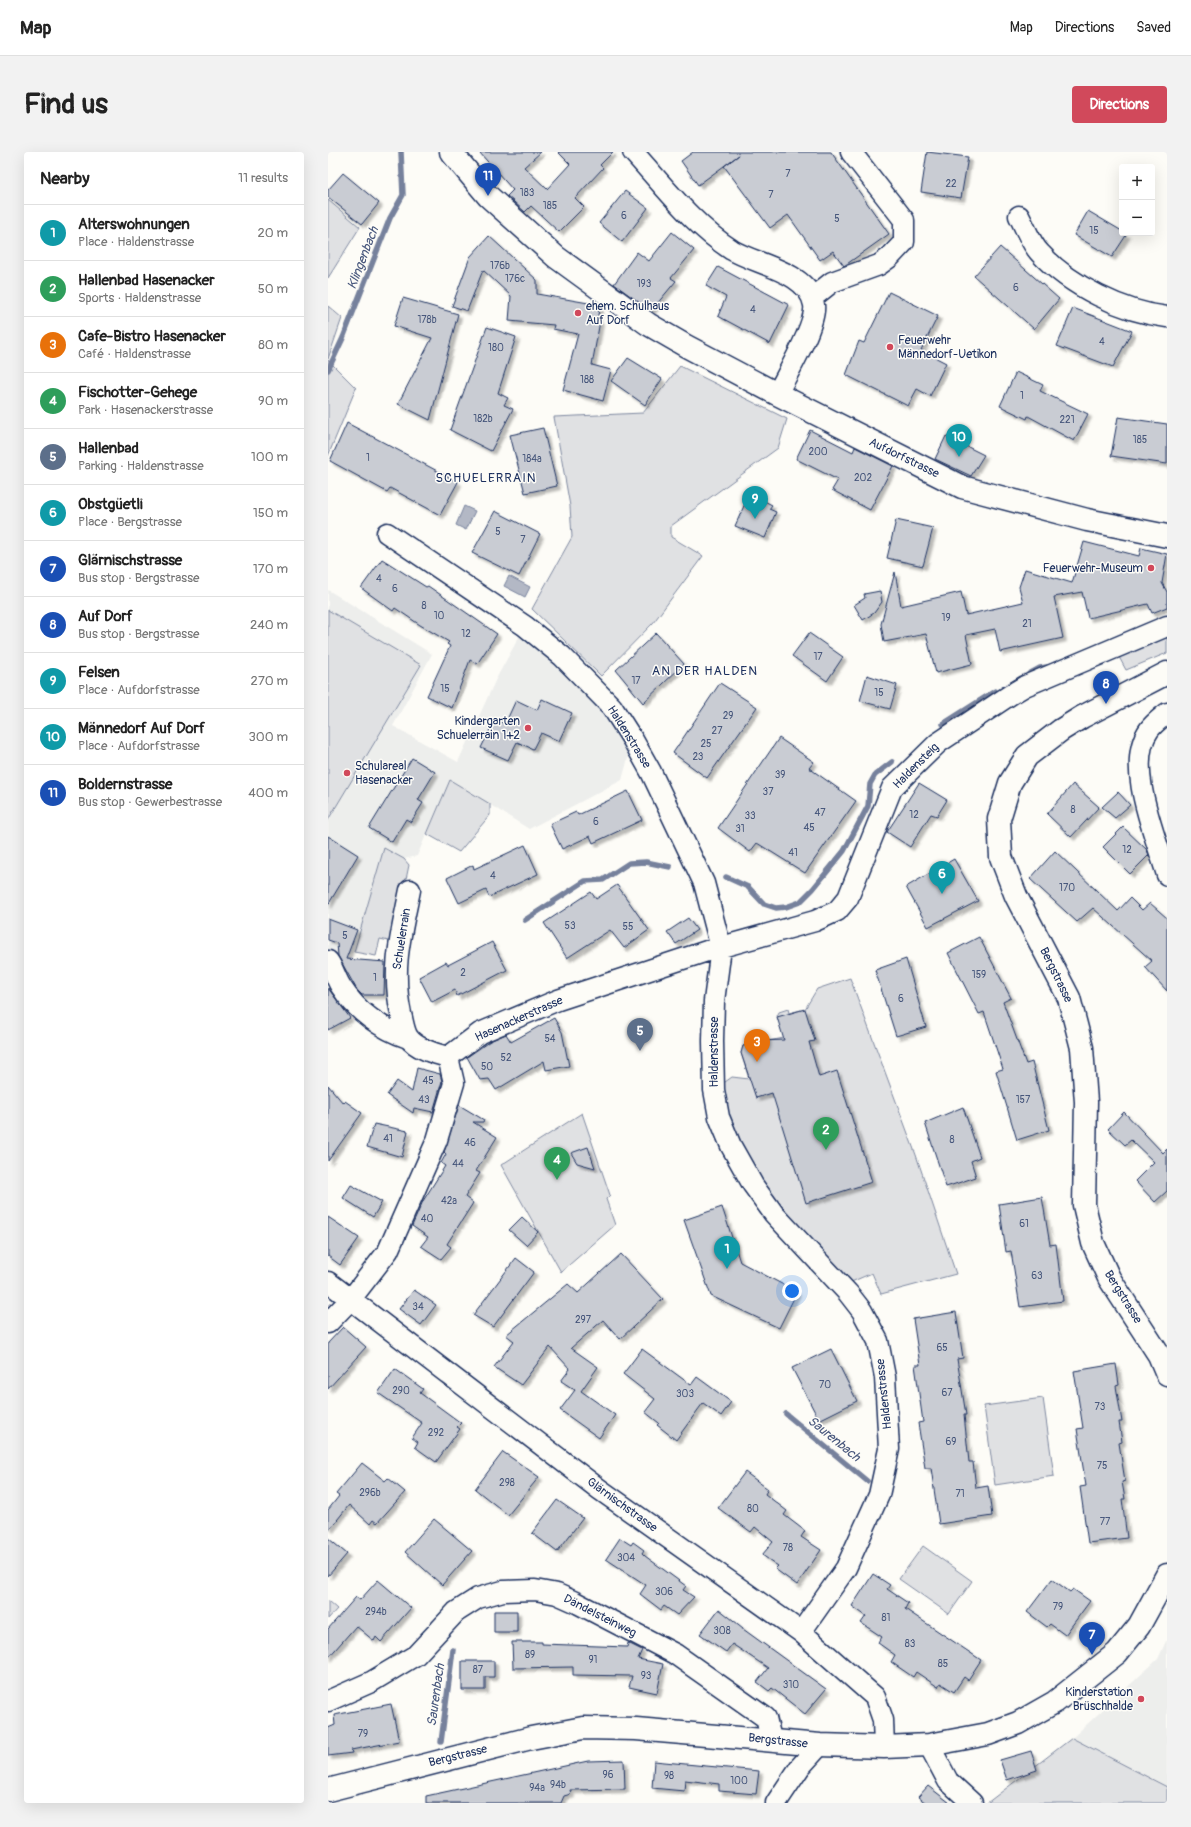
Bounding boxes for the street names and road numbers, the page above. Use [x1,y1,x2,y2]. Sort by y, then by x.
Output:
street label: Aufdorfstrasse [866,435,942,481]
street label: Haldenstrasse [604,703,654,771]
street label: Haldensteig [890,740,942,792]
street label: Schuelerrain [390,907,414,971]
street label: Bergstrasse [1036,945,1076,1005]
street label: Hasenackerstrasse [473,993,565,1045]
street label: Haldenstrasse [707,1016,722,1087]
street label: Bergstrasse [1101,1268,1145,1326]
street label: Haldenstrasse [873,1358,895,1430]
street label: Glärnischstrasse [584,1474,660,1536]
street label: Dändelsteinweg [561,1591,639,1641]
street label: Bergstrasse [748,1730,809,1752]
street label: Bergstrasse [427,1741,489,1771]

